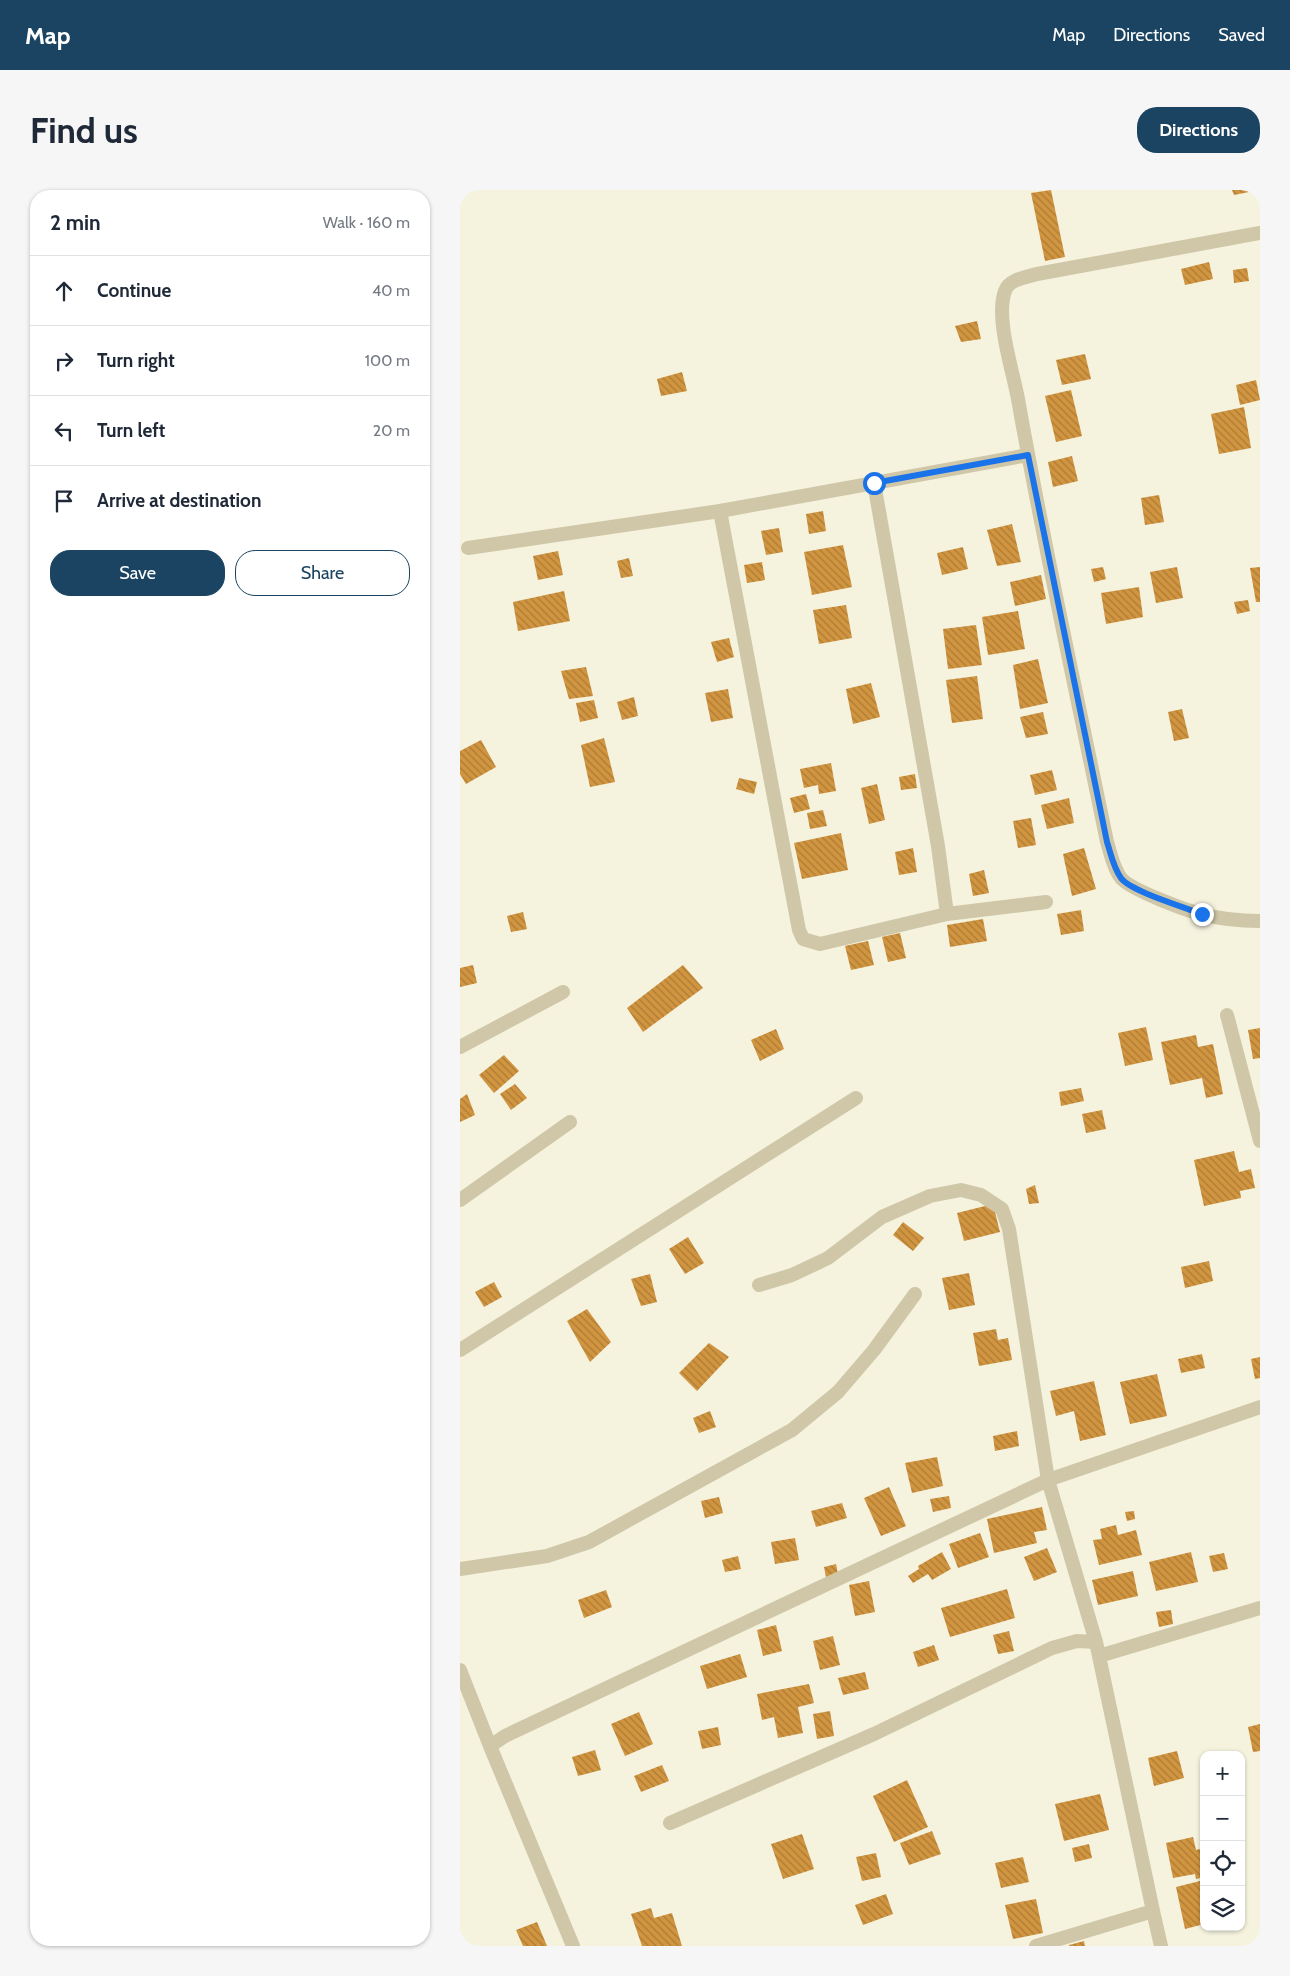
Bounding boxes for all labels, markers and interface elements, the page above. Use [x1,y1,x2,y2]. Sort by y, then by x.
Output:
text: Map [25,21,71,50]
text: Map [1052,24,1085,46]
text: Directions [1113,24,1190,46]
text: Saved [1218,24,1265,46]
button: Directions [1137,107,1260,153]
text: Find us [30,109,138,152]
text: 2 min [50,210,101,235]
text: Walk · 160 m [323,213,410,232]
icon: ahead [50,277,78,305]
text: Continue [97,279,171,302]
text: 40 m [372,281,410,300]
icon: right [50,347,78,375]
text: Turn right [97,349,175,372]
text: 100 m [365,351,410,370]
icon: left [50,417,78,445]
text: Turn left [97,419,165,442]
text: 20 m [373,421,410,440]
route start [863,472,886,495]
icon: arrive [50,487,78,515]
text: Arrive at destination [97,489,261,512]
button: Save [50,550,225,596]
button: Share [235,550,410,596]
route end [1191,903,1214,926]
map controls [1200,1751,1245,1931]
button: + [1200,1751,1245,1796]
button: − [1200,1796,1245,1841]
button: locate [1200,1841,1245,1886]
button: layers [1200,1886,1245,1931]

